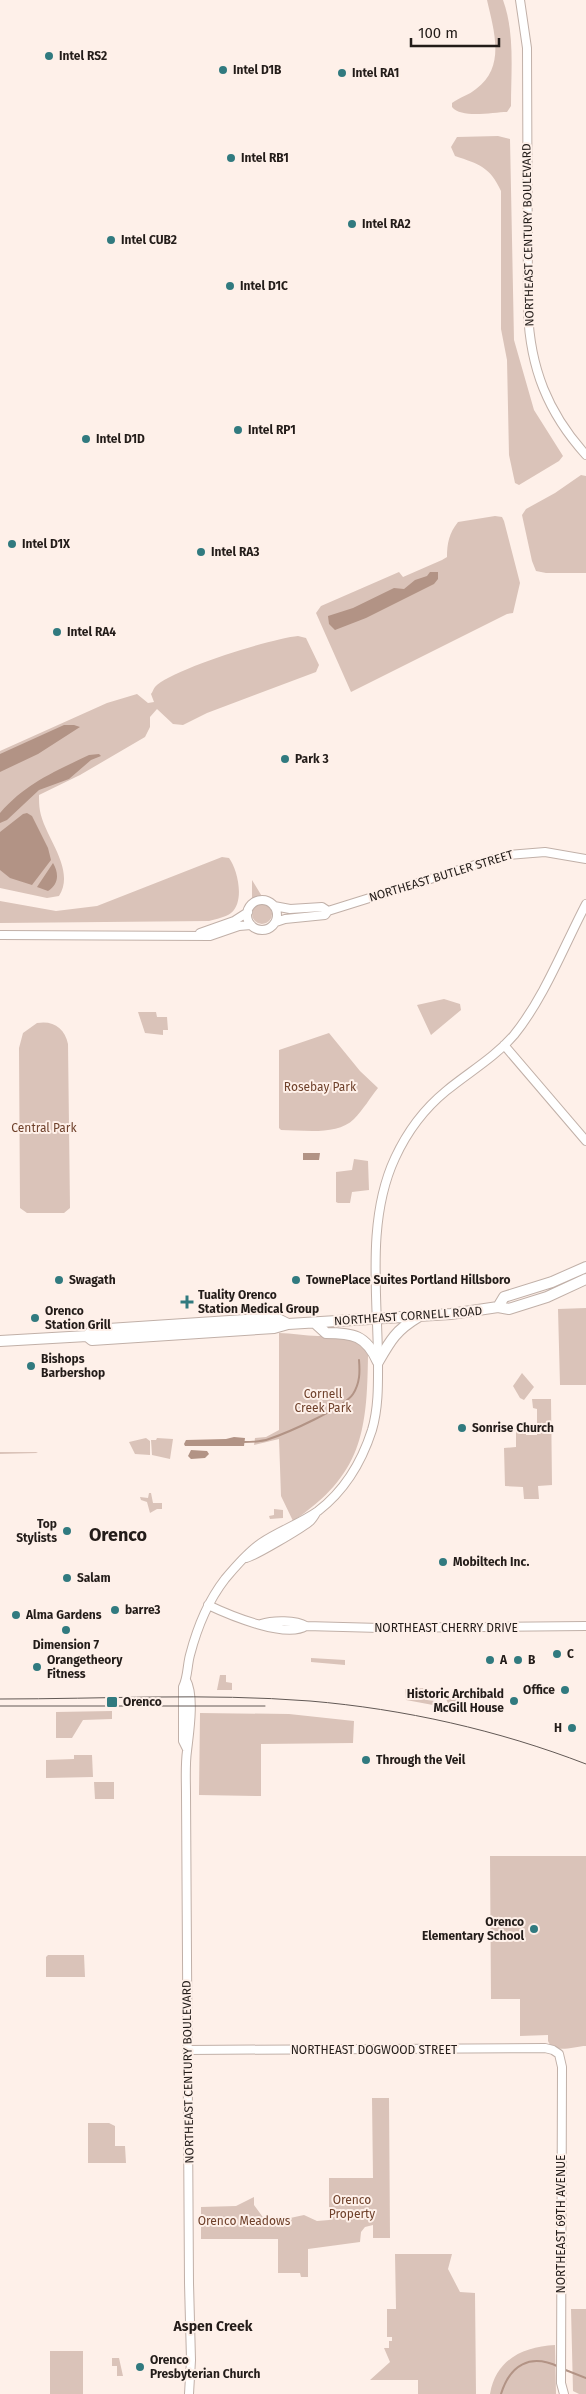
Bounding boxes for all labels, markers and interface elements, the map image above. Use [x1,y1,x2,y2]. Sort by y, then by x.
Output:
scale bar [411,15,498,47]
text: 100 m [418,24,458,42]
place label: Intel RS2 [59,49,107,63]
marker: Intel RS2 [43,50,55,62]
place label: Intel D1B [233,63,282,77]
marker: Intel D1B [217,64,229,76]
place label: Intel RA1 [352,66,399,80]
marker: Intel RA1 [336,67,348,79]
street label: NORTHEAST CENTURY BOULEVARD [519,143,537,327]
place label: Intel RB1 [241,151,289,165]
marker: Intel RB1 [225,152,237,164]
place label: Intel RA2 [362,217,411,231]
marker: Intel RA2 [346,218,358,230]
place label: Intel CUB2 [121,233,177,247]
marker: Intel CUB2 [105,234,117,246]
place label: Intel D1C [240,279,288,293]
marker: Intel D1C [224,280,236,292]
place label: Intel RP1 [248,423,296,437]
marker: Intel RP1 [232,424,244,436]
place label: Intel D1D [96,432,145,446]
marker: Intel D1D [80,433,92,445]
place label: Intel D1X [22,537,71,551]
marker: Intel D1X [6,538,18,550]
place label: Intel RA3 [211,545,260,559]
marker: Intel RA3 [195,546,207,558]
place label: Intel RA4 [67,625,116,639]
marker: Intel RA4 [51,626,63,638]
place label: Park 3 [295,752,329,766]
marker: Park 3 [279,753,291,765]
street label: NORTHEAST BUTLER STREET [367,847,515,905]
park label: Rosebay Park [284,1080,357,1094]
park label: Central Park [11,1121,78,1135]
place label: Swagath [69,1273,116,1287]
place label: TownePlace Suites Portland Hillsboro [306,1273,510,1287]
marker: Swagath [53,1274,65,1286]
marker: TownePlace Suites Portland Hillsboro [290,1274,302,1286]
place label: Tuality Orenco Station Medical Group [198,1288,319,1316]
marker: Tuality Orenco Station Medical Group [180,1295,194,1309]
place label: Orenco Station Grill [45,1304,111,1332]
street label: NORTHEAST CORNELL ROAD [333,1304,483,1328]
marker: Orenco Station Grill [29,1312,41,1324]
place label: Bishops Barbershop [41,1352,105,1380]
marker: Bishops Barbershop [25,1360,37,1372]
park label: Cornell Creek Park [295,1387,352,1415]
place label: Sonrise Church [472,1421,554,1435]
marker: Sonrise Church [456,1422,468,1434]
place label: Top Stylists [16,1517,57,1545]
district label: Orenco [89,1524,147,1546]
marker: Top Stylists [61,1525,73,1537]
place label: Mobiltech Inc. [453,1555,529,1569]
marker: Mobiltech Inc. [437,1556,449,1568]
place label: Salam [77,1571,111,1585]
marker: Salam [61,1572,73,1584]
place label: barre3 [125,1603,161,1617]
marker: barre3 [109,1604,121,1616]
place label: Alma Gardens [25,1608,102,1622]
marker: Alma Gardens [10,1609,22,1621]
street label: NORTHEAST CHERRY DRIVE [374,1621,518,1635]
marker: Dimension 7 [60,1624,72,1636]
place label: Dimension 7 [33,1638,100,1652]
place label: C [567,1647,574,1661]
marker: C [551,1648,563,1660]
place label: Orangetheory Fitness [47,1653,123,1681]
place label: A [499,1653,508,1667]
place label: B [528,1653,536,1667]
marker: A [484,1654,496,1666]
marker: B [512,1654,524,1666]
marker: Orangetheory Fitness [31,1661,43,1673]
place label: Office [523,1683,555,1697]
marker: Office [559,1684,571,1696]
place label: Historic Archibald McGill House [407,1687,504,1715]
marker: Orenco [105,1695,119,1709]
place label: Orenco [123,1695,162,1709]
marker: Historic Archibald McGill House [508,1695,520,1707]
place label: H [554,1721,562,1735]
marker: H [566,1722,578,1734]
place label: Through the Veil [376,1753,466,1767]
marker: Through the Veil [360,1754,372,1766]
place label: Orenco Elementary School [422,1915,524,1943]
marker: Orenco Elementary School [528,1923,540,1935]
street label: NORTHEAST CENTURY BOULEVARD [179,1980,197,2164]
street label: NORTHEAST DOGWOOD STREET [291,2043,458,2057]
street label: NORTHEAST 69TH AVENUE [554,2154,568,2294]
park label: Orenco Property [329,2193,375,2221]
park label: Orenco Meadows [198,2214,291,2228]
district label: Aspen Creek [173,2318,253,2335]
place label: Orenco Presbyterian Church [150,2353,260,2381]
marker: Orenco Presbyterian Church [134,2361,146,2373]

